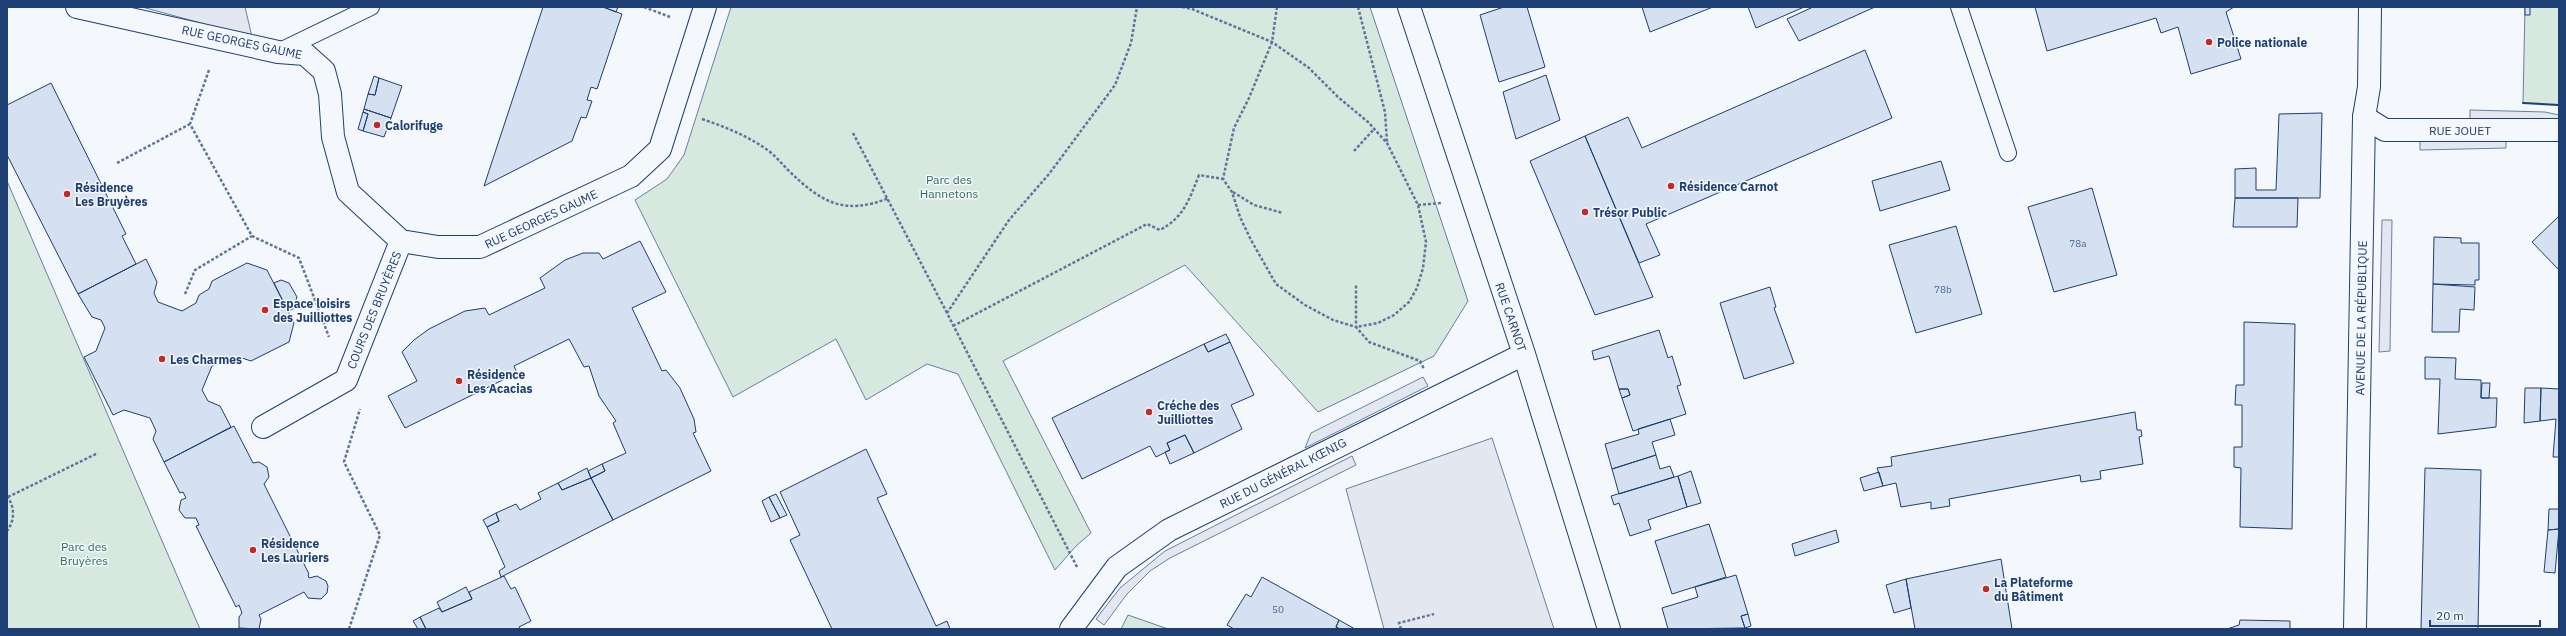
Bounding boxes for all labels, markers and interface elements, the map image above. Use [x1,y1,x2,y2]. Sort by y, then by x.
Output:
street label: RUE GEORGES GAUME [180,22,304,62]
place label: Police nationale [2217,35,2308,50]
marker: Police nationale [2204,37,2214,47]
place label: Calorifuge [385,118,443,133]
marker: Calorifuge [372,120,382,130]
street label: RUE JOUET [2429,123,2491,138]
park label: Parc des Hannetons [920,172,978,201]
place label: Résidence Carnot [1679,179,1778,194]
place label: Résidence Les Bruyères [75,180,148,209]
marker: Résidence Carnot [1666,181,1676,191]
street label: RUE GEORGES GAUME [482,186,600,252]
marker: Résidence Les Bruyères [62,189,72,199]
place label: Trésor Public [1593,205,1667,220]
marker: Trésor Public [1580,207,1590,217]
house number: 78a [2069,237,2087,250]
street label: AVENUE DE LA RÉPUBLIQUE [2352,240,2370,396]
street label: COURS DES BRUYÈRES [344,249,404,371]
street label: RUE CARNOT [1492,281,1530,354]
house number: 78b [1934,283,1952,296]
place label: Espace loisirs des Juilliottes [273,296,352,325]
marker: Espace loisirs des Juilliottes [260,305,270,315]
place label: Les Charmes [170,352,242,367]
marker: Les Charmes [157,354,167,364]
place label: Résidence Les Acacias [467,367,533,396]
marker: Résidence Les Acacias [454,376,464,386]
place label: Créche des Juilliottes [1157,398,1219,427]
marker: Créche des Juilliottes [1144,407,1154,417]
street label: RUE DU GÉNÉRAL KŒNIG [1217,434,1349,512]
place label: Résidence Les Lauriers [261,536,329,565]
park label: Parc des Bruyères [60,539,108,568]
marker: Résidence Les Lauriers [248,545,258,555]
place label: La Plateforme du Bâtiment [1994,575,2073,604]
marker: La Plateforme du Bâtiment [1981,584,1991,594]
scale bar [2430,602,2540,628]
house number: 50 [1272,603,1284,616]
text: 20 m [2436,608,2464,623]

